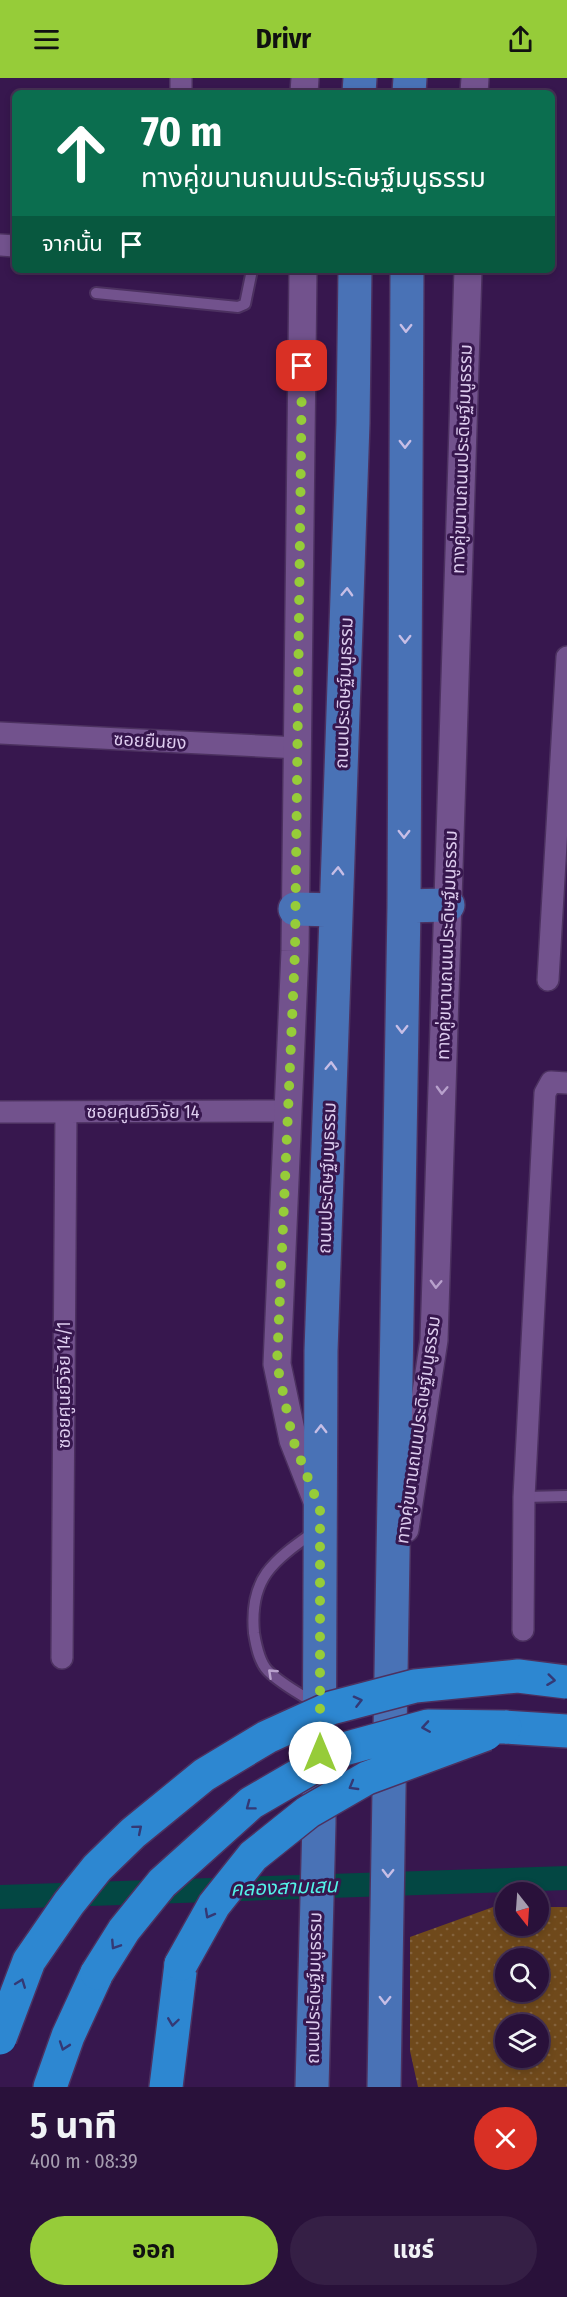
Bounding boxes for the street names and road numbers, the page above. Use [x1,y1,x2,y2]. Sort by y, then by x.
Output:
street label: ทางคู่ขนานถนนประดิษฐ์มนูธรรม [447,344,478,574]
street label: ถนนประดิษฐ์มนูธรรม [330,617,359,769]
street label: ซอยยืนยง [113,728,187,754]
street label: ทางคู่ขนานถนนประดิษฐ์มนูธรรม [432,830,463,1060]
street label: ซอยศูนย์วิจัย 14 [86,1101,200,1124]
street label: ถนนประดิษฐ์มนูธรรม [313,1102,342,1254]
street label: ทางคู่ขนานถนนประดิษฐ์มนูธรรม [391,1315,446,1545]
street label: ซอยศูนย์วิจัย 14/1 [53,1321,76,1449]
street label: ถนนประดิษฐ์มนูธรรม [302,1912,327,2064]

